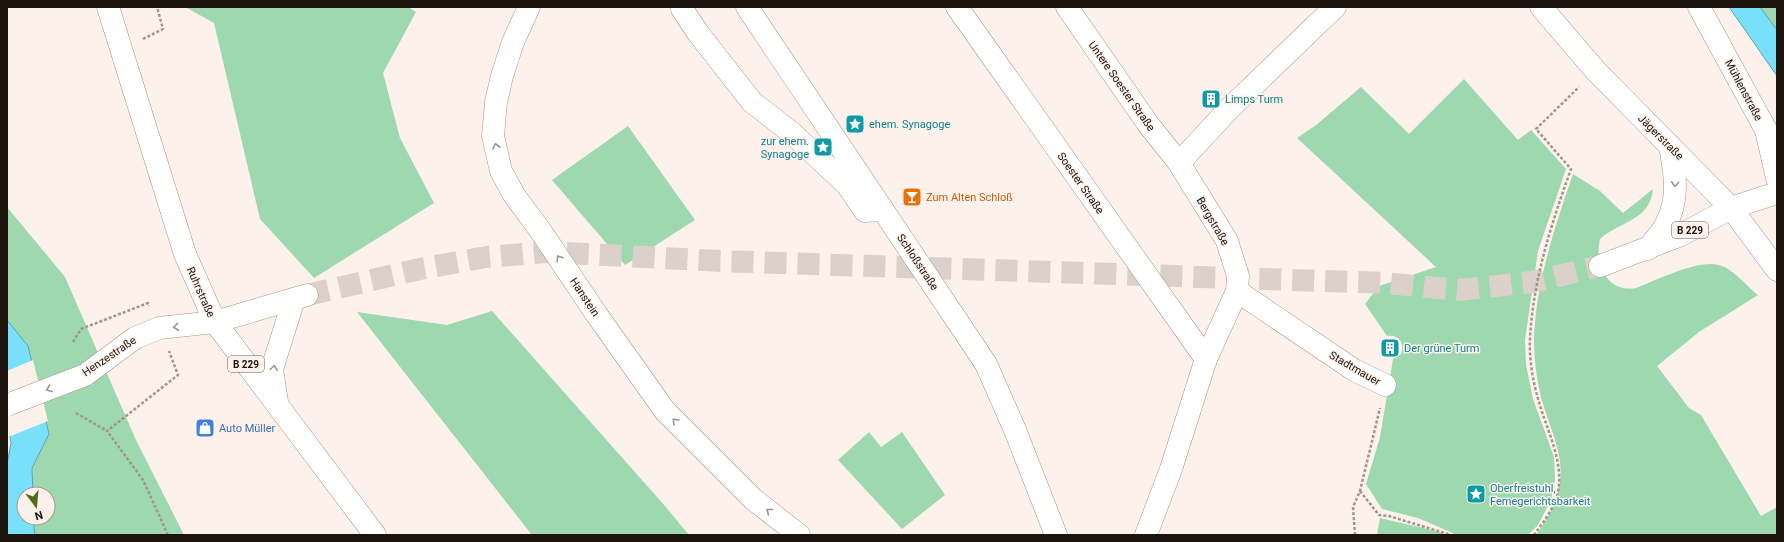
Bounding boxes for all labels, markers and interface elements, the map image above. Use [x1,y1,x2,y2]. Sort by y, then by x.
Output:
street label: Untere Soester Straße [1086,39,1158,134]
street label: Mühlenstraße [1722,57,1765,123]
building icon: Limps Turm [1200,88,1222,110]
place label: Limps Turm [1225,93,1283,106]
street label: Jägerstraße [1635,112,1686,163]
place icon: ehem. Synagoge [844,113,866,135]
place label: ehem. Synagoge [869,118,950,131]
place label: zur ehem. Synagoge [761,135,809,161]
place icon: zur ehem. Synagoge [812,136,834,158]
one-way arrow [492,143,500,150]
street label: Soester Straße [1055,150,1107,217]
one-way arrow [1671,181,1680,187]
bar icon: Zum Alten Schloß [901,186,923,208]
place label: Zum Alten Schloß [926,191,1013,204]
street label: Bergstraße [1194,195,1232,248]
road number: B 229 [1672,222,1708,238]
street label: Schloßstraße [894,232,941,293]
one-way arrow [556,256,563,263]
street label: Ruhrstraße [184,265,217,320]
street label: Hanstein [567,276,602,319]
one-way arrow [173,322,179,331]
street label: Henzestraße [80,334,139,379]
building icon: Der grüne Turm [1379,337,1401,359]
place label: Der grüne Turm [1404,342,1479,355]
street label: Stadtmauer [1327,349,1383,388]
road number: B 229 [228,356,264,372]
one-way arrow [269,364,278,371]
one-way arrow [45,384,52,392]
shop icon: Auto Müller [194,417,216,439]
one-way arrow [672,418,680,426]
place label: Auto Müller [219,422,276,435]
place label: Oberfreistuhl, Femegerichtsbarkeit [1490,482,1591,508]
place icon: Oberfreistuhl, Femegerichtsbarkeit [1465,483,1487,505]
north arrow [16,486,56,526]
text: N [33,508,44,523]
one-way arrow [766,509,773,516]

